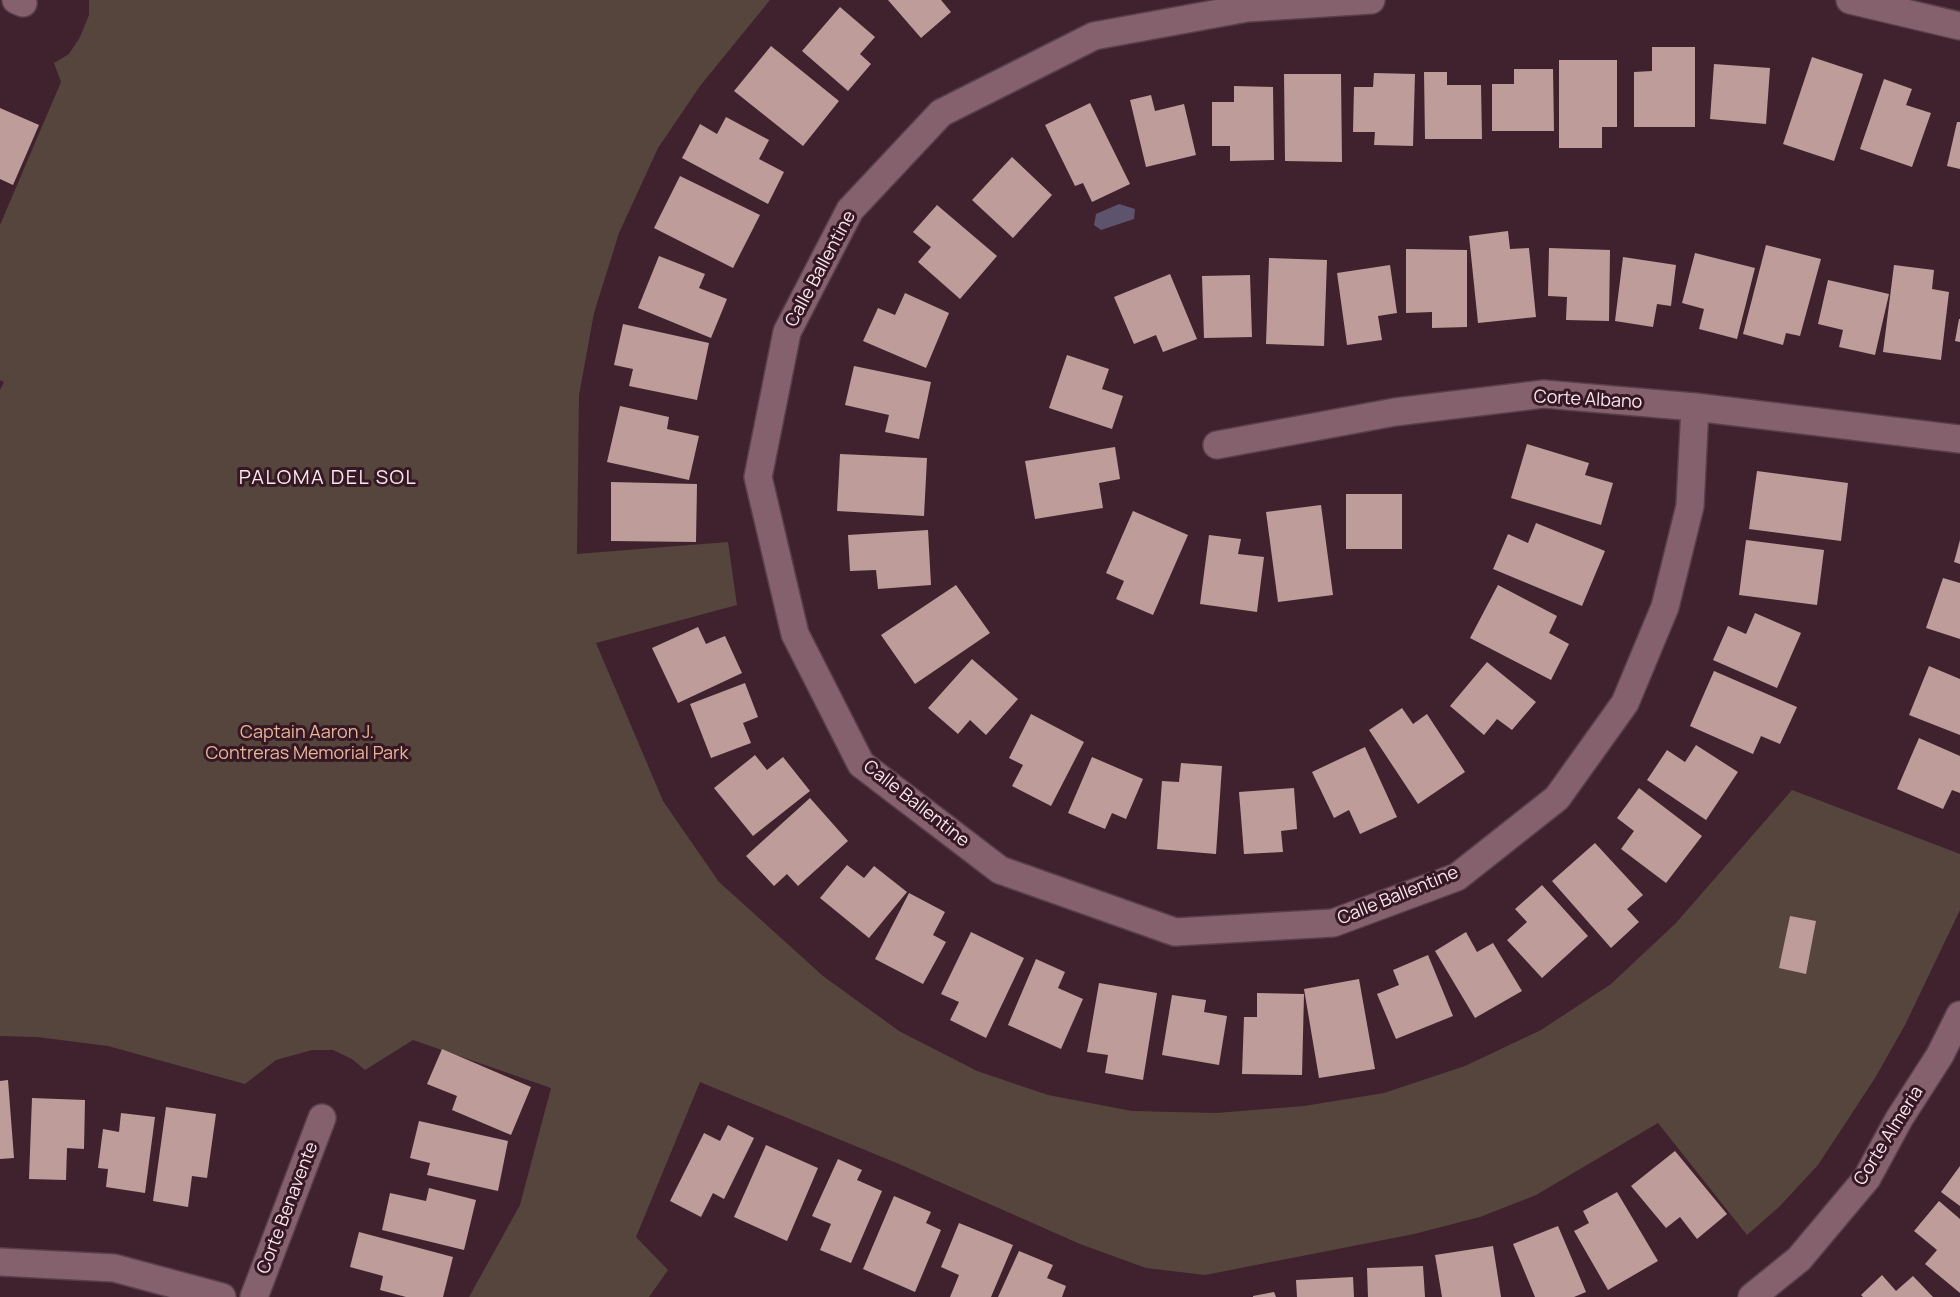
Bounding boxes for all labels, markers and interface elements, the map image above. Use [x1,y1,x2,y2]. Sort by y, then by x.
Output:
street label: Calle Ballentine [781,207,861,331]
street label: Corte Albano [1533,386,1643,414]
district label: PALOMA DEL SOL [239,466,417,490]
park label: Captain Aaron J. Contreras Memorial Park [205,722,409,764]
street label: Calle Ballentine [859,756,973,852]
street label: Calle Ballentine [1334,862,1462,930]
street label: Corte Almeria [1850,1082,1928,1190]
street label: Corte Benavente [253,1139,323,1277]

